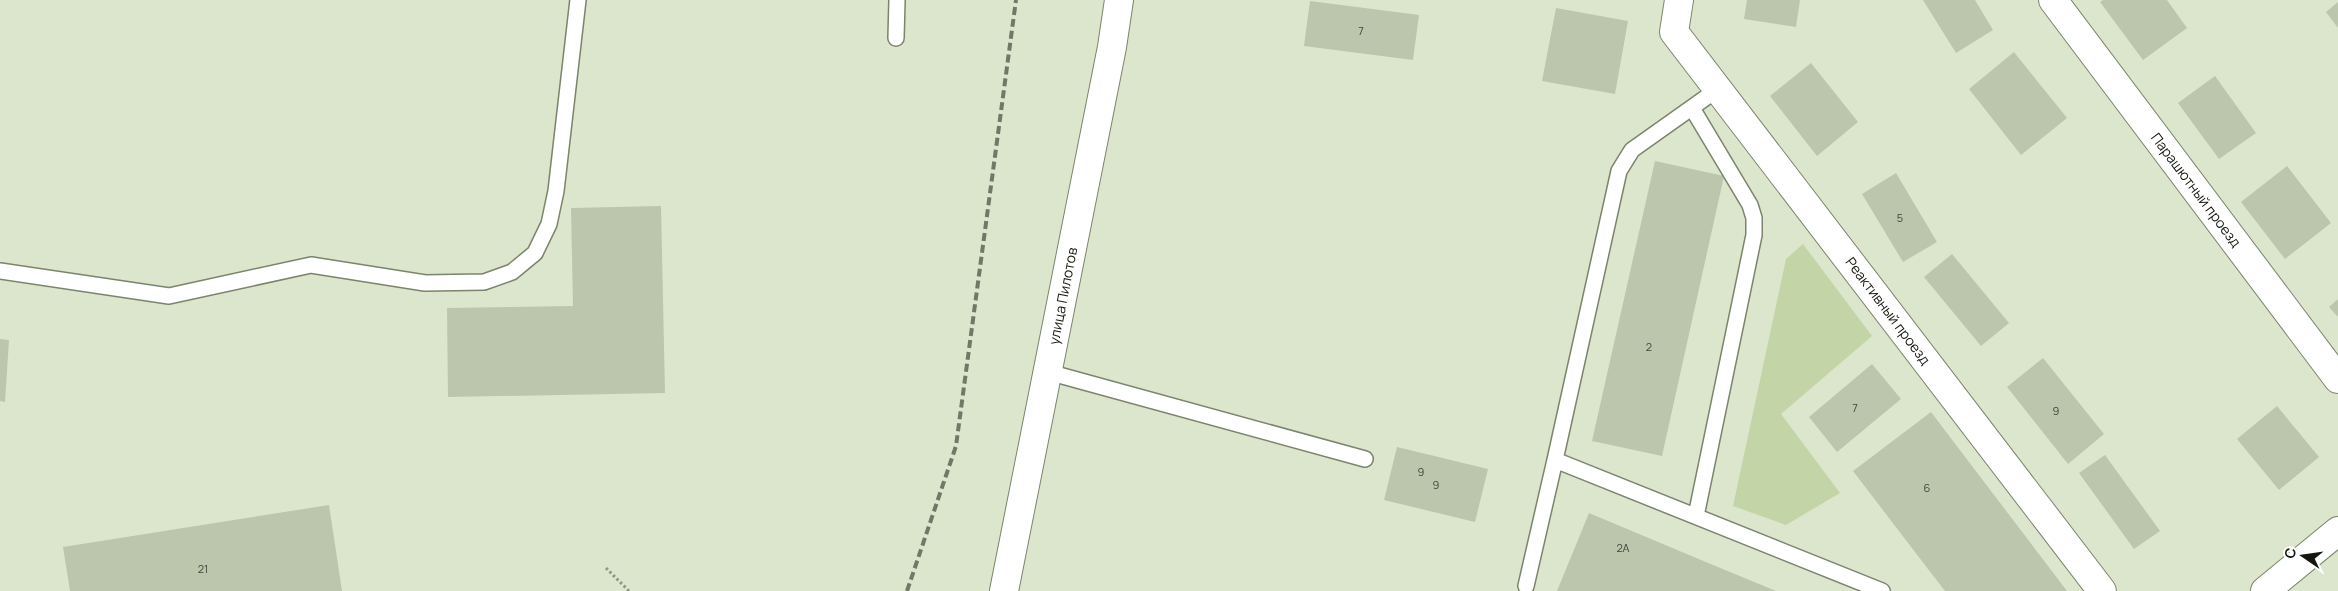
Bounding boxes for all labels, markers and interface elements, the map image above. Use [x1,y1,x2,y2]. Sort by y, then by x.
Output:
house number: 7 [1358,23,1364,38]
street label: Парашютный проезд [2147,129,2246,251]
house number: 5 [1897,210,1903,225]
street label: улица Пилотов [1044,245,1081,346]
street label: Реактивный проезд [1842,253,1935,368]
house number: 2 [1646,339,1652,354]
house number: 7 [1852,400,1858,415]
house number: 9 [2053,403,2060,418]
house number: 9 [1418,464,1425,479]
house number: 9 [1433,477,1440,492]
house number: 6 [1924,480,1931,495]
north arrow [2278,531,2328,581]
house number: 2А [1616,540,1630,555]
text: С [2279,546,2300,560]
house number: 21 [198,561,208,576]

